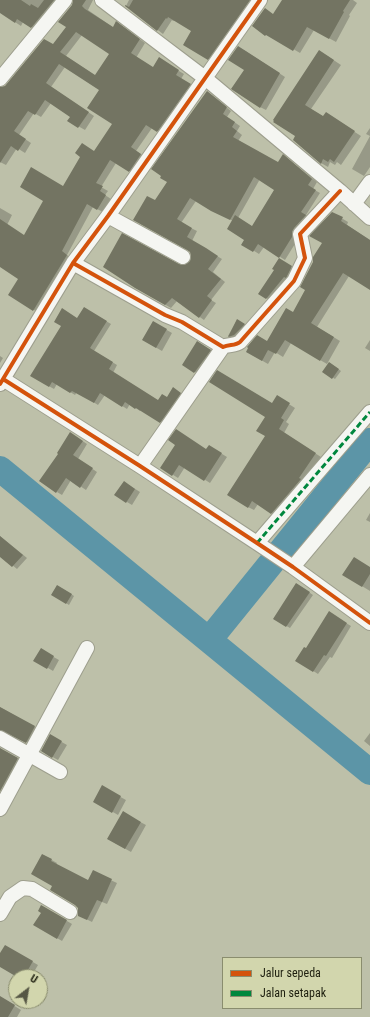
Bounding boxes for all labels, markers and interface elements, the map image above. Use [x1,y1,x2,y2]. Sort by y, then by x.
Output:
legend [222,957,362,1009]
text: Jalur sepeda [260,966,321,980]
north arrow [8,969,48,1009]
text: U [28,972,40,986]
text: Jalan setapak [260,986,326,1000]

